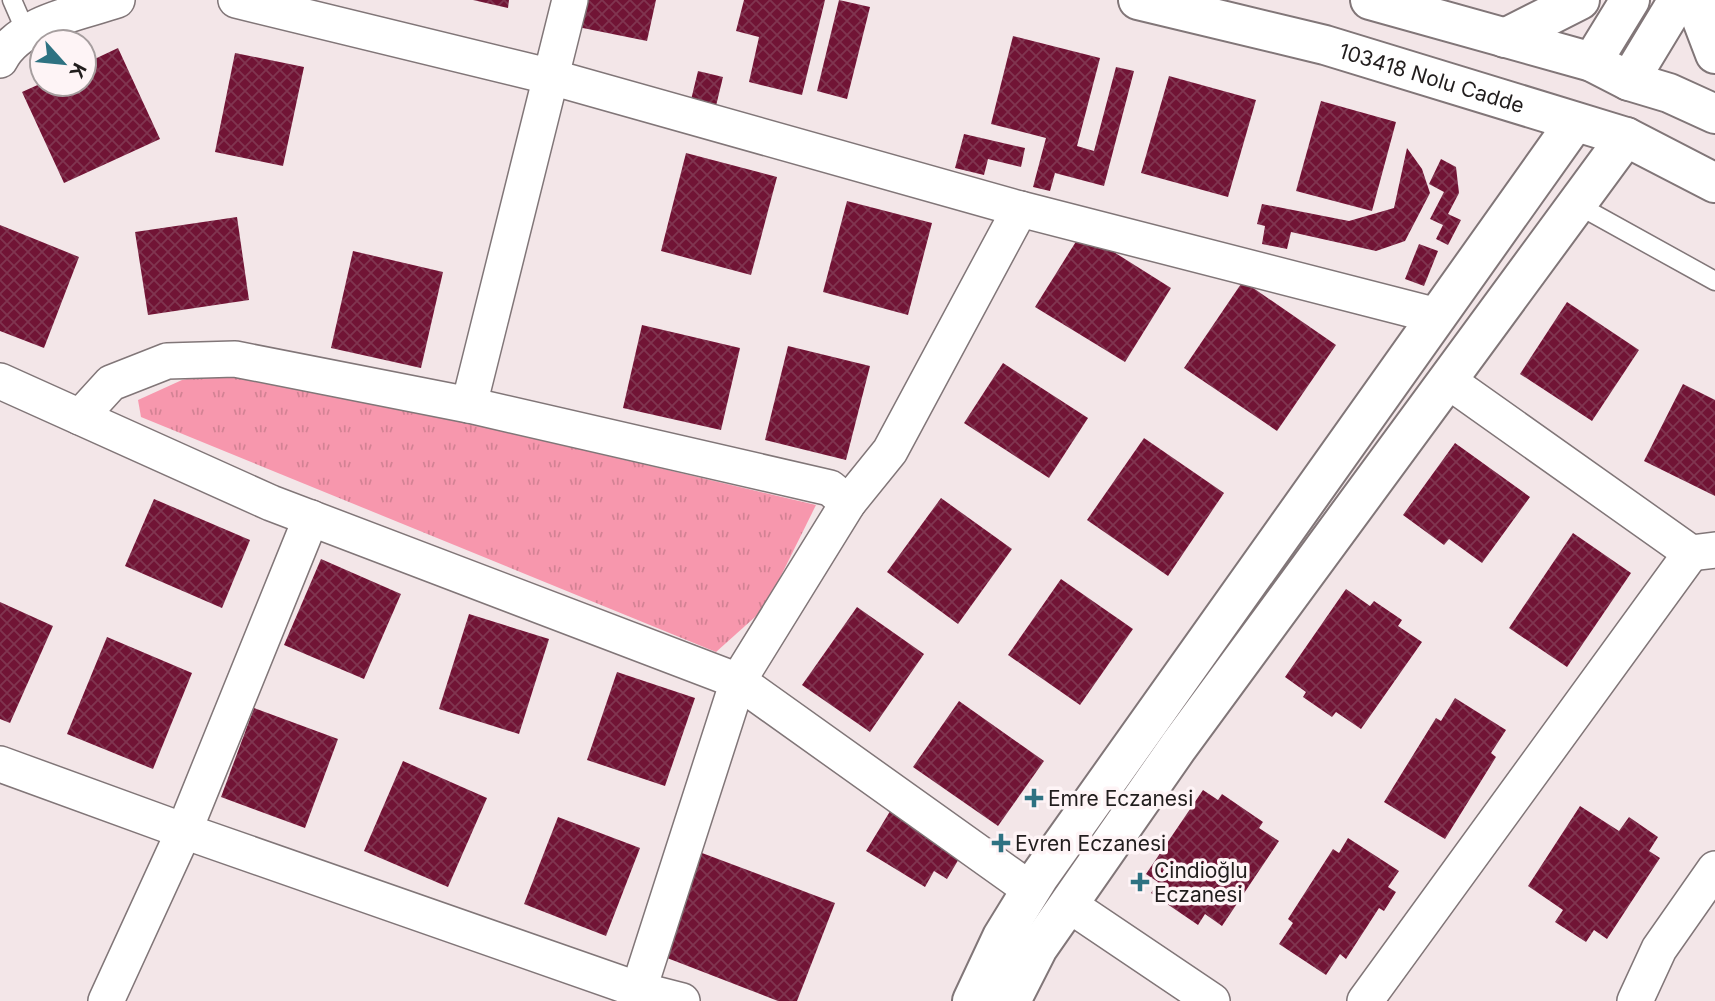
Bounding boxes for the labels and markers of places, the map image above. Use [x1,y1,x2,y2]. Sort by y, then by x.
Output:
place label: Emre Eczanesi [1048,786,1193,811]
marker: Emre Eczanesi [1026,790,1042,806]
place label: Evren Eczanesi [1015,831,1166,856]
marker: Evren Eczanesi [993,835,1009,851]
place label: Cindioğlu Eczanesi [1154,858,1248,907]
marker: Cindioğlu Eczanesi [1132,874,1148,890]

